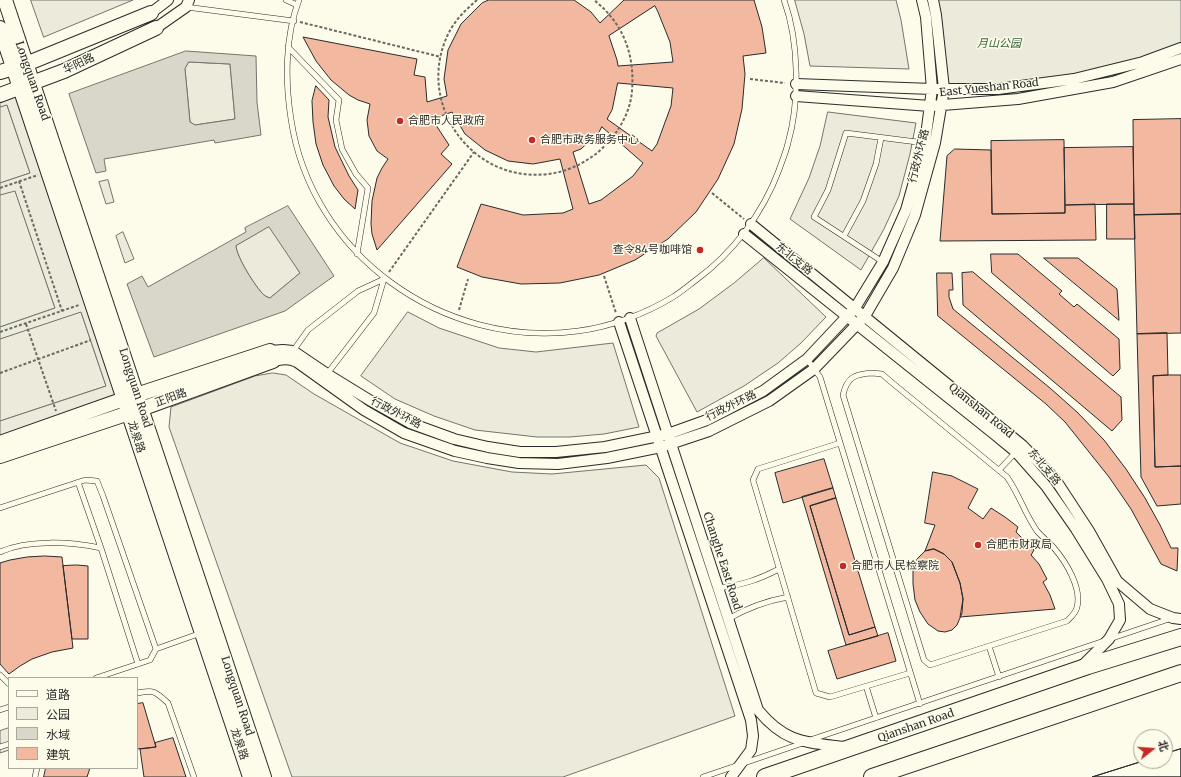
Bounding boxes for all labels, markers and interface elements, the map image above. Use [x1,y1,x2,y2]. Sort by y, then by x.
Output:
park label: 月山公园 [977,37,1021,51]
street label: Longquan Road [12,40,52,122]
street label: 华阳路 [61,51,97,77]
street label: East Yueshan Road [939,76,1039,100]
place label: 合肥市人民政府 [408,114,485,128]
marker: 合肥市人民政府 [395,116,405,126]
street label: 行政外环路 [906,128,932,184]
place label: 合肥市政务服务中心 [540,133,639,147]
marker: 合肥市政务服务中心 [527,135,537,145]
street label: 东北支路 [773,240,815,278]
place label: 查令84号咖啡馆 [613,243,692,257]
marker: 查令84号咖啡馆 [695,245,705,255]
street label: Longquan Road [116,347,154,429]
street label: Qianshan Road [946,381,1016,441]
street label: 正阳路 [153,386,189,410]
street label: 行政外环路 [703,388,759,424]
street label: 行政外环路 [369,395,423,431]
street label: 龙泉路 [125,419,147,455]
street label: 东北支路 [1025,446,1063,488]
street label: Changhe East Road [700,510,744,612]
place label: 合肥市财政局 [986,538,1052,552]
marker: 合肥市财政局 [973,540,983,550]
place label: 合肥市人民检察院 [851,559,939,573]
marker: 合肥市人民检察院 [838,561,848,571]
street label: Longquan Road [218,655,256,737]
legend [8,677,138,769]
text: 道路 [46,687,70,702]
text: 公园 [46,707,70,722]
street label: Qianshan Road [876,707,956,745]
street label: 龙泉路 [227,726,251,762]
text: 水域 [46,727,70,742]
north arrow [1133,729,1173,769]
text: 北 [1155,738,1172,753]
text: 建筑 [46,747,70,762]

